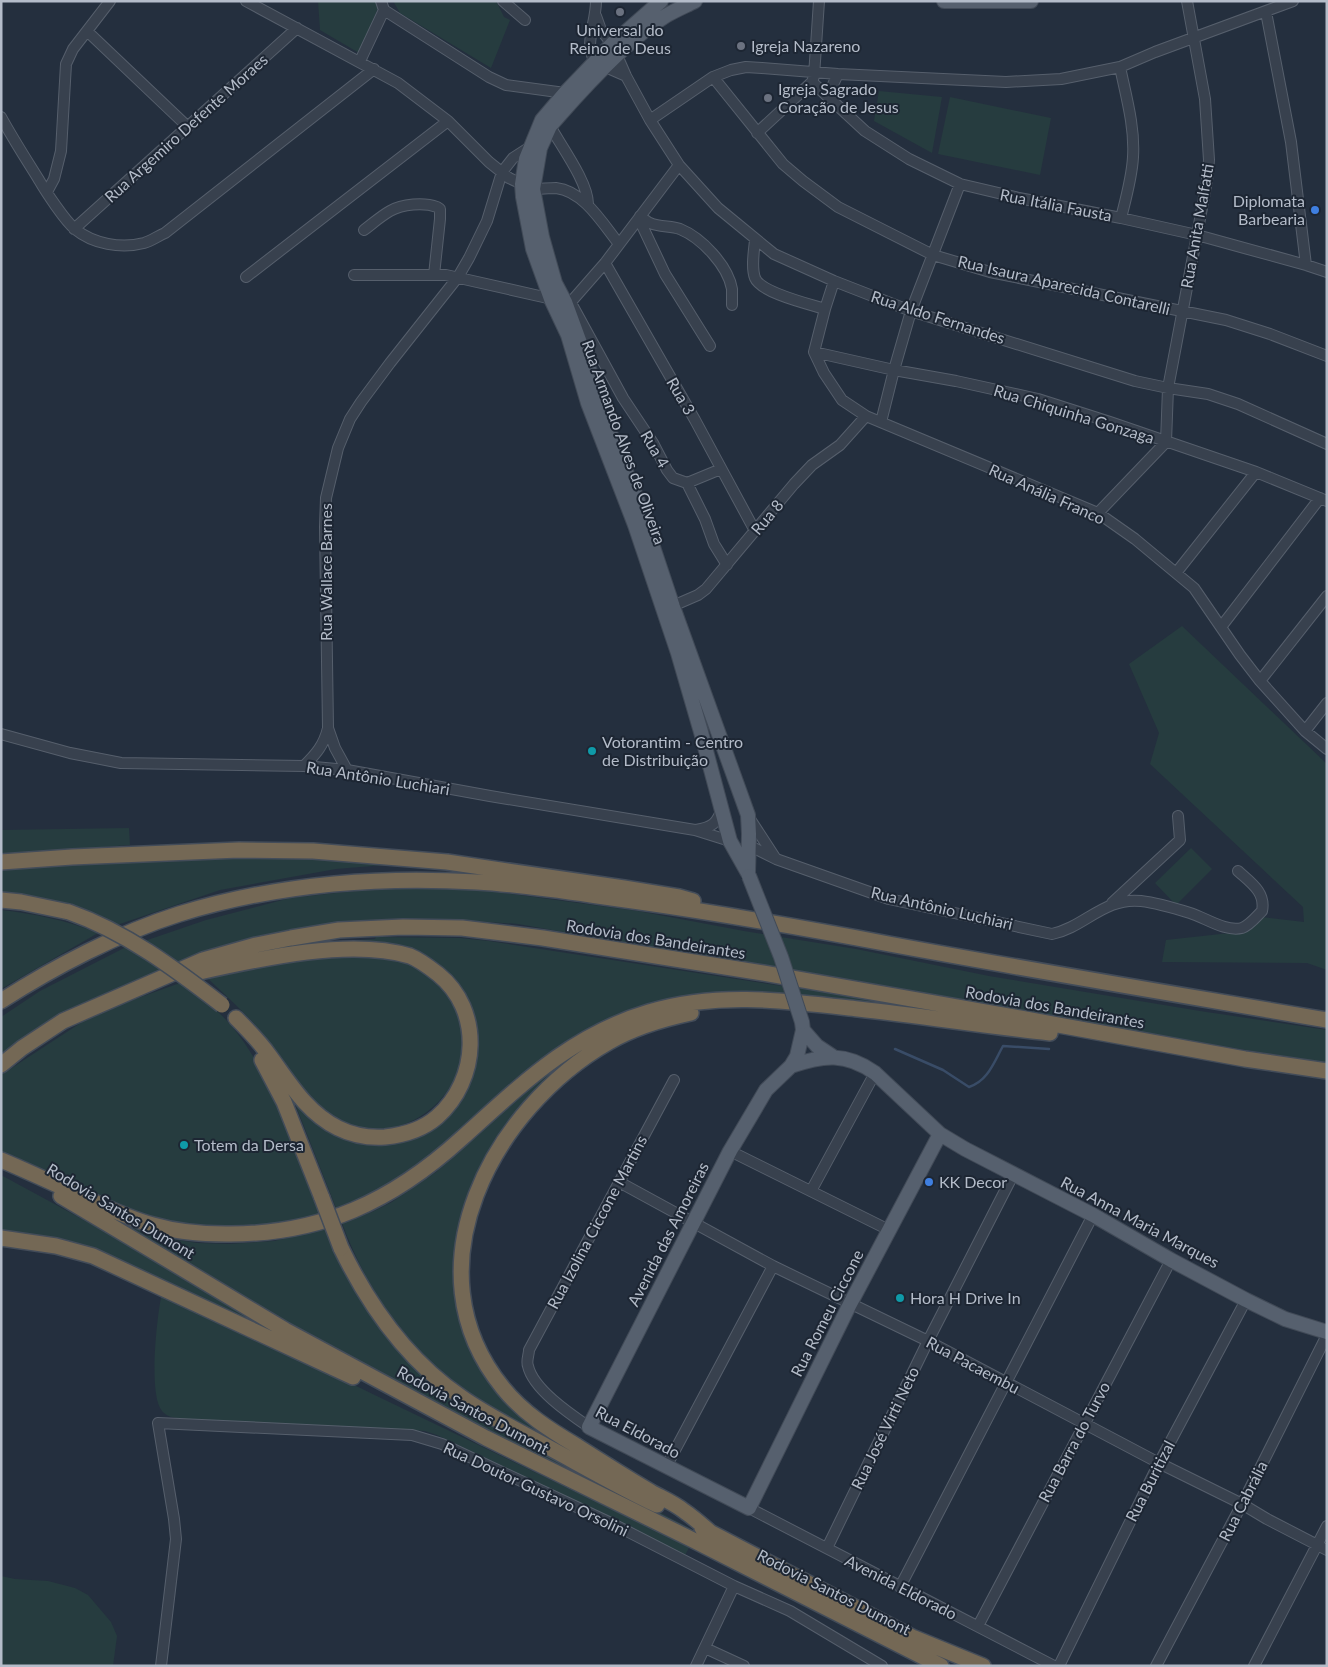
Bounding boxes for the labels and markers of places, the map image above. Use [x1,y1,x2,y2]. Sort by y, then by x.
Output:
marker: Universal do Reino de Deus [614,6,626,18]
place label: Universal do Reino de Deus [569,20,671,57]
place label: Igreja Nazareno [751,36,860,55]
marker: Igreja Nazareno [735,40,747,52]
place label: Igreja Sagrado Coração de Jesus [778,79,899,116]
marker: Igreja Sagrado Coração de Jesus [762,92,774,104]
place label: Diplomata Barbearia [1233,191,1305,228]
marker: Diplomata Barbearia [1309,204,1321,216]
place label: Votorantim - Centro de Distribuição [602,732,743,769]
marker: Votorantim - Centro de Distribuição [586,745,598,757]
place label: Totem da Dersa [194,1135,304,1154]
marker: Totem da Dersa [178,1139,190,1151]
place label: KK Decor [939,1172,1007,1191]
marker: KK Decor [923,1176,935,1188]
place label: Hora H Drive In [910,1288,1021,1307]
marker: Hora H Drive In [894,1292,906,1304]

